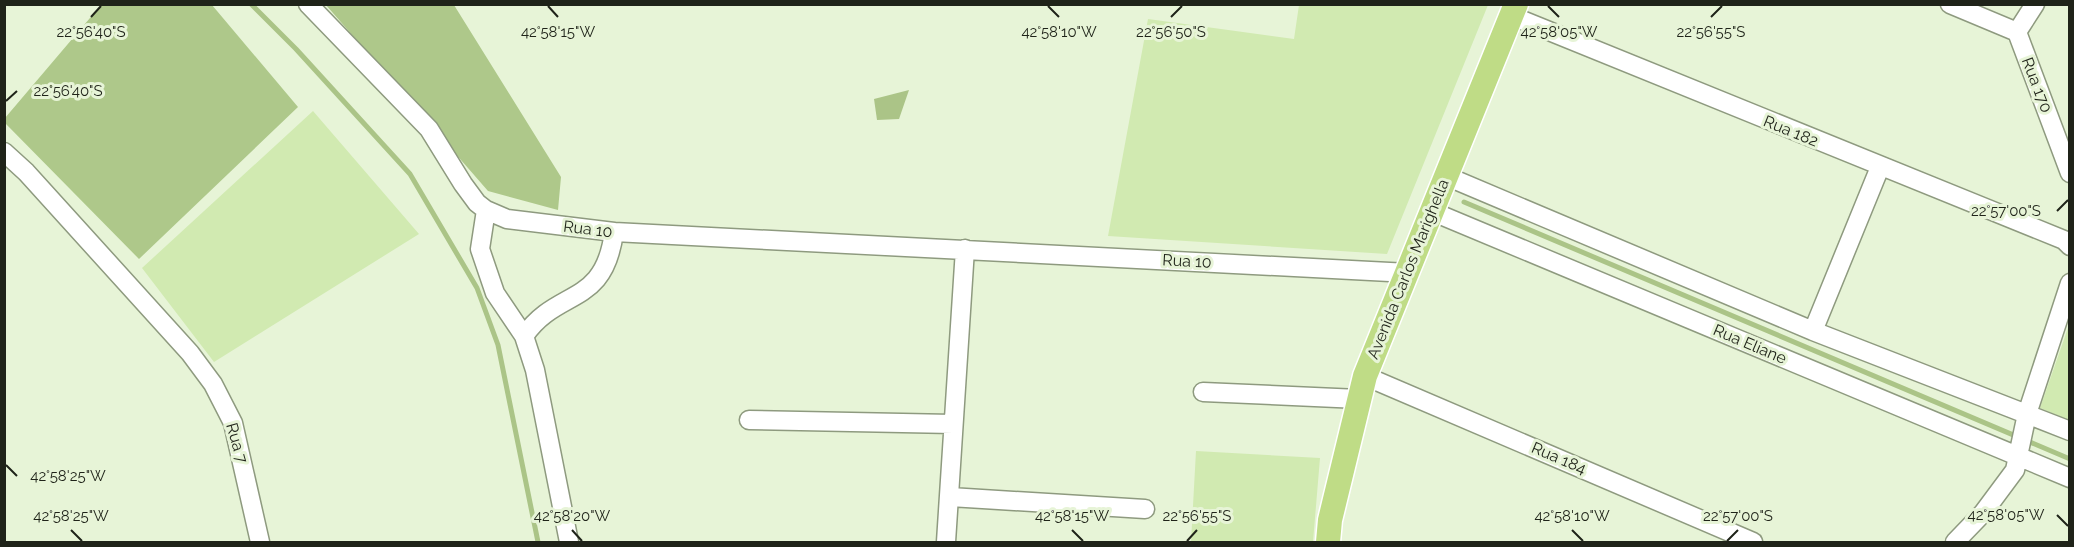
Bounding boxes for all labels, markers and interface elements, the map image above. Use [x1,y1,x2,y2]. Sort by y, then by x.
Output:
text: 22°56'40"S [57,23,126,41]
text: 42°58'15"W [521,23,595,41]
text: 42°58'10"W [1021,23,1097,41]
text: 22°56'50"S [1136,23,1206,41]
text: 42°58'05"W [1521,23,1598,41]
text: 22°56'55"S [1677,23,1745,41]
street label: Rua 170 [2018,55,2056,115]
text: 22°56'40"S [34,82,103,100]
street label: Rua 182 [1761,111,1821,151]
street label: Avenida Carlos Marighella [1363,176,1453,362]
text: 22°57'00"S [1971,202,2041,220]
street label: Rua 10 [562,217,614,241]
street label: Rua 10 [1162,250,1212,272]
street label: Rua Eliane [1711,320,1789,368]
street label: Rua 7 [222,421,252,466]
street label: Rua 184 [1529,438,1590,478]
text: 42°58'25"W [30,467,106,485]
text: 42°58'05"W [1968,506,2045,524]
text: 42°58'25"W [33,507,109,525]
text: 42°58'20"W [534,507,611,525]
text: 42°58'15"W [1035,507,1109,525]
text: 22°56'55"S [1163,507,1231,525]
text: 42°58'10"W [1534,507,1610,525]
text: 22°57'00"S [1703,507,1773,525]

